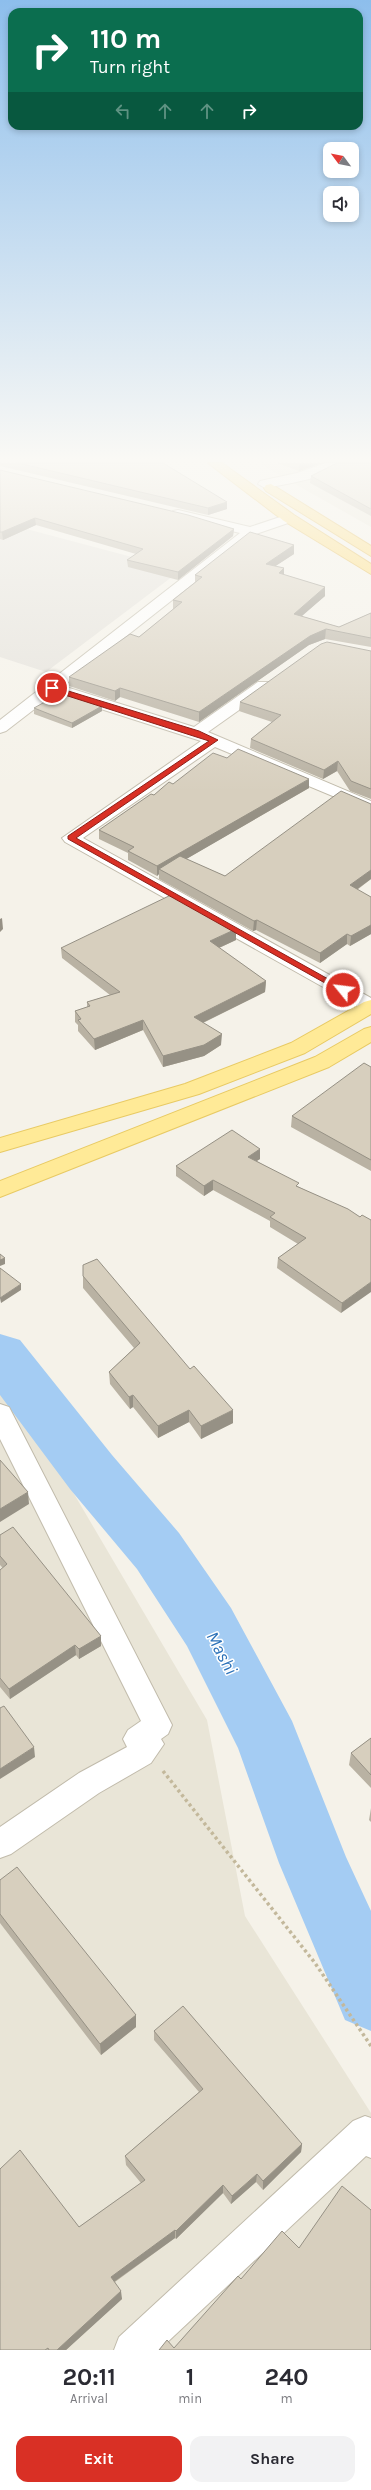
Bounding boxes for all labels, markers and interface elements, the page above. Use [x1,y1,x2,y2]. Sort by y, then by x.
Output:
text: 110 m [90,22,161,55]
icon: right [24,24,76,76]
text: Turn right [90,56,170,78]
icon: left [112,100,134,122]
icon: ahead [154,100,176,122]
icon: ahead [196,100,218,122]
icon: right [238,100,260,122]
north arrow [323,142,359,178]
map controls [323,142,359,222]
button: sound [323,186,359,222]
pin [35,671,69,705]
icon: arrive [41,677,63,699]
position arrow [322,969,364,1011]
water label: Mashi [201,1628,243,1679]
text: 20:11 [62,2363,116,2391]
text: 1 [186,2363,194,2391]
text: 240 [265,2363,309,2391]
text: Arrival [70,2391,108,2406]
text: min [178,2391,202,2406]
text: m [280,2391,293,2406]
button: Exit [16,2436,182,2482]
button: Share [190,2436,355,2482]

